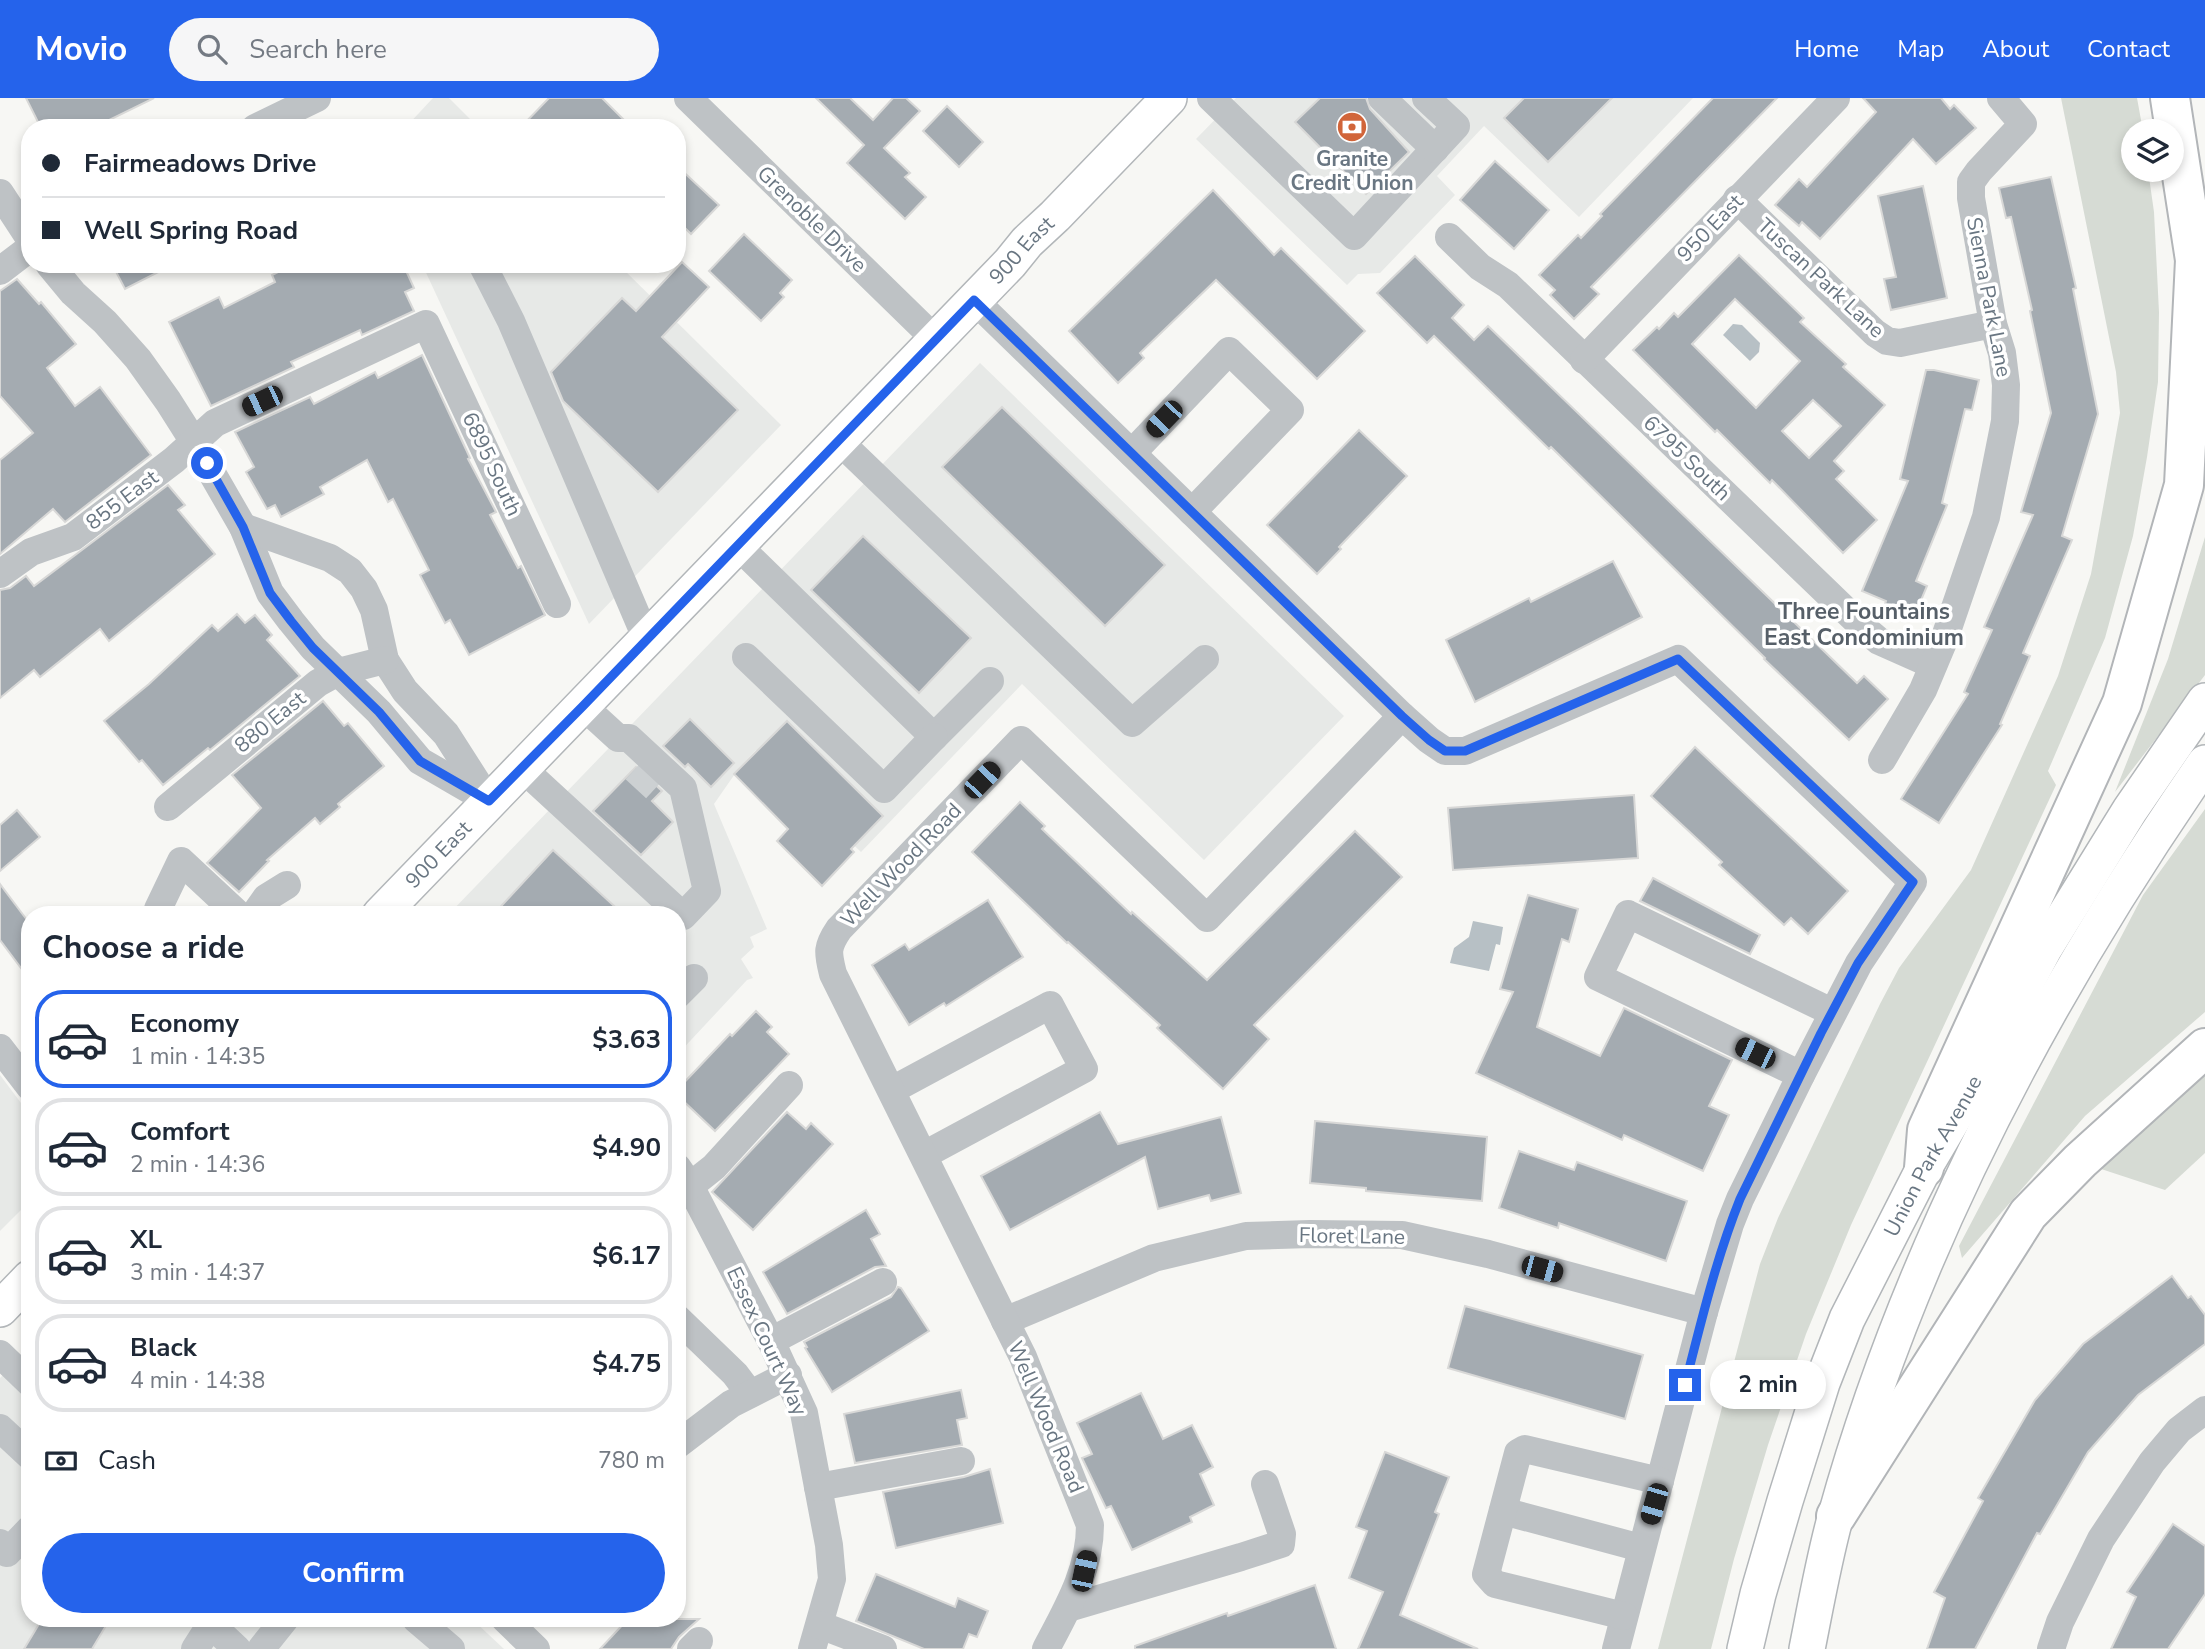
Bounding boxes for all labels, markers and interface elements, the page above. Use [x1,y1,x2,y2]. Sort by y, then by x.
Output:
search box [169,18,659,81]
text: Movio [35,27,127,72]
icon: search [193,30,231,68]
text: Search here [249,32,387,67]
text: Home [1794,33,1859,65]
text: Map [1897,33,1944,65]
text: About [1982,33,2049,65]
text: Contact [2087,33,2170,65]
bank icon: Granite Credit Union [1335,110,1369,144]
map controls [2121,119,2184,182]
button: layers [2121,119,2184,182]
place label: Granite Credit Union [1291,145,1413,197]
text: Fairmeadows Drive [84,146,316,181]
street label: Grenoble Drive [751,160,873,278]
street label: 950 East [1671,188,1750,268]
street label: 900 East [983,209,1061,290]
street label: Tuscan Park Lane [1751,212,1891,344]
text: Well Spring Road [84,213,298,248]
street label: Sienna Park Lane [1960,215,2018,379]
car [239,383,286,419]
car [1142,397,1187,441]
street label: 6895 South [456,408,528,520]
street label: 6795 South [1637,409,1737,507]
route start [191,447,223,479]
street label: 855 East [80,463,164,536]
district label: Three Fountains East Condominium [1764,596,1964,653]
street label: 880 East [229,684,312,759]
car [960,758,1005,802]
street label: Well Wood Road [834,797,968,933]
street label: 900 East [399,814,478,894]
text: Choose a ride [42,926,244,969]
text: Economy [130,1006,239,1041]
icon: car [46,1008,109,1071]
text: $3.63 [592,1022,661,1057]
car [1732,1034,1779,1072]
text: 1 min · 14:35 [130,1041,265,1072]
street label: Union Park Avenue [1877,1071,1989,1241]
text: Comfort [130,1114,230,1149]
icon: car [46,1116,109,1179]
text: $4.90 [592,1130,661,1165]
text: 2 min · 14:36 [130,1149,265,1180]
street label: Floret Lane [1299,1221,1405,1251]
text: XL [130,1222,162,1257]
icon: car [46,1224,109,1287]
text: $6.17 [592,1238,661,1273]
car [1519,1253,1566,1285]
text: 3 min · 14:37 [130,1257,265,1288]
street label: Essex Court Way [720,1262,814,1420]
text: Black [130,1330,197,1365]
icon: car [46,1332,109,1395]
street label: Well Wood Road [1001,1337,1091,1497]
text: $4.75 [592,1346,661,1381]
callout: 2 min [1710,1360,1825,1410]
text: 4 min · 14:38 [130,1365,265,1396]
route end [1669,1369,1701,1401]
text: 2 min [1738,1369,1798,1400]
icon: cash [42,1442,80,1480]
text: Cash [98,1443,156,1478]
text: 780 m [598,1445,665,1476]
car [1639,1481,1670,1527]
button: Confirm [42,1533,665,1613]
car [1070,1548,1099,1594]

